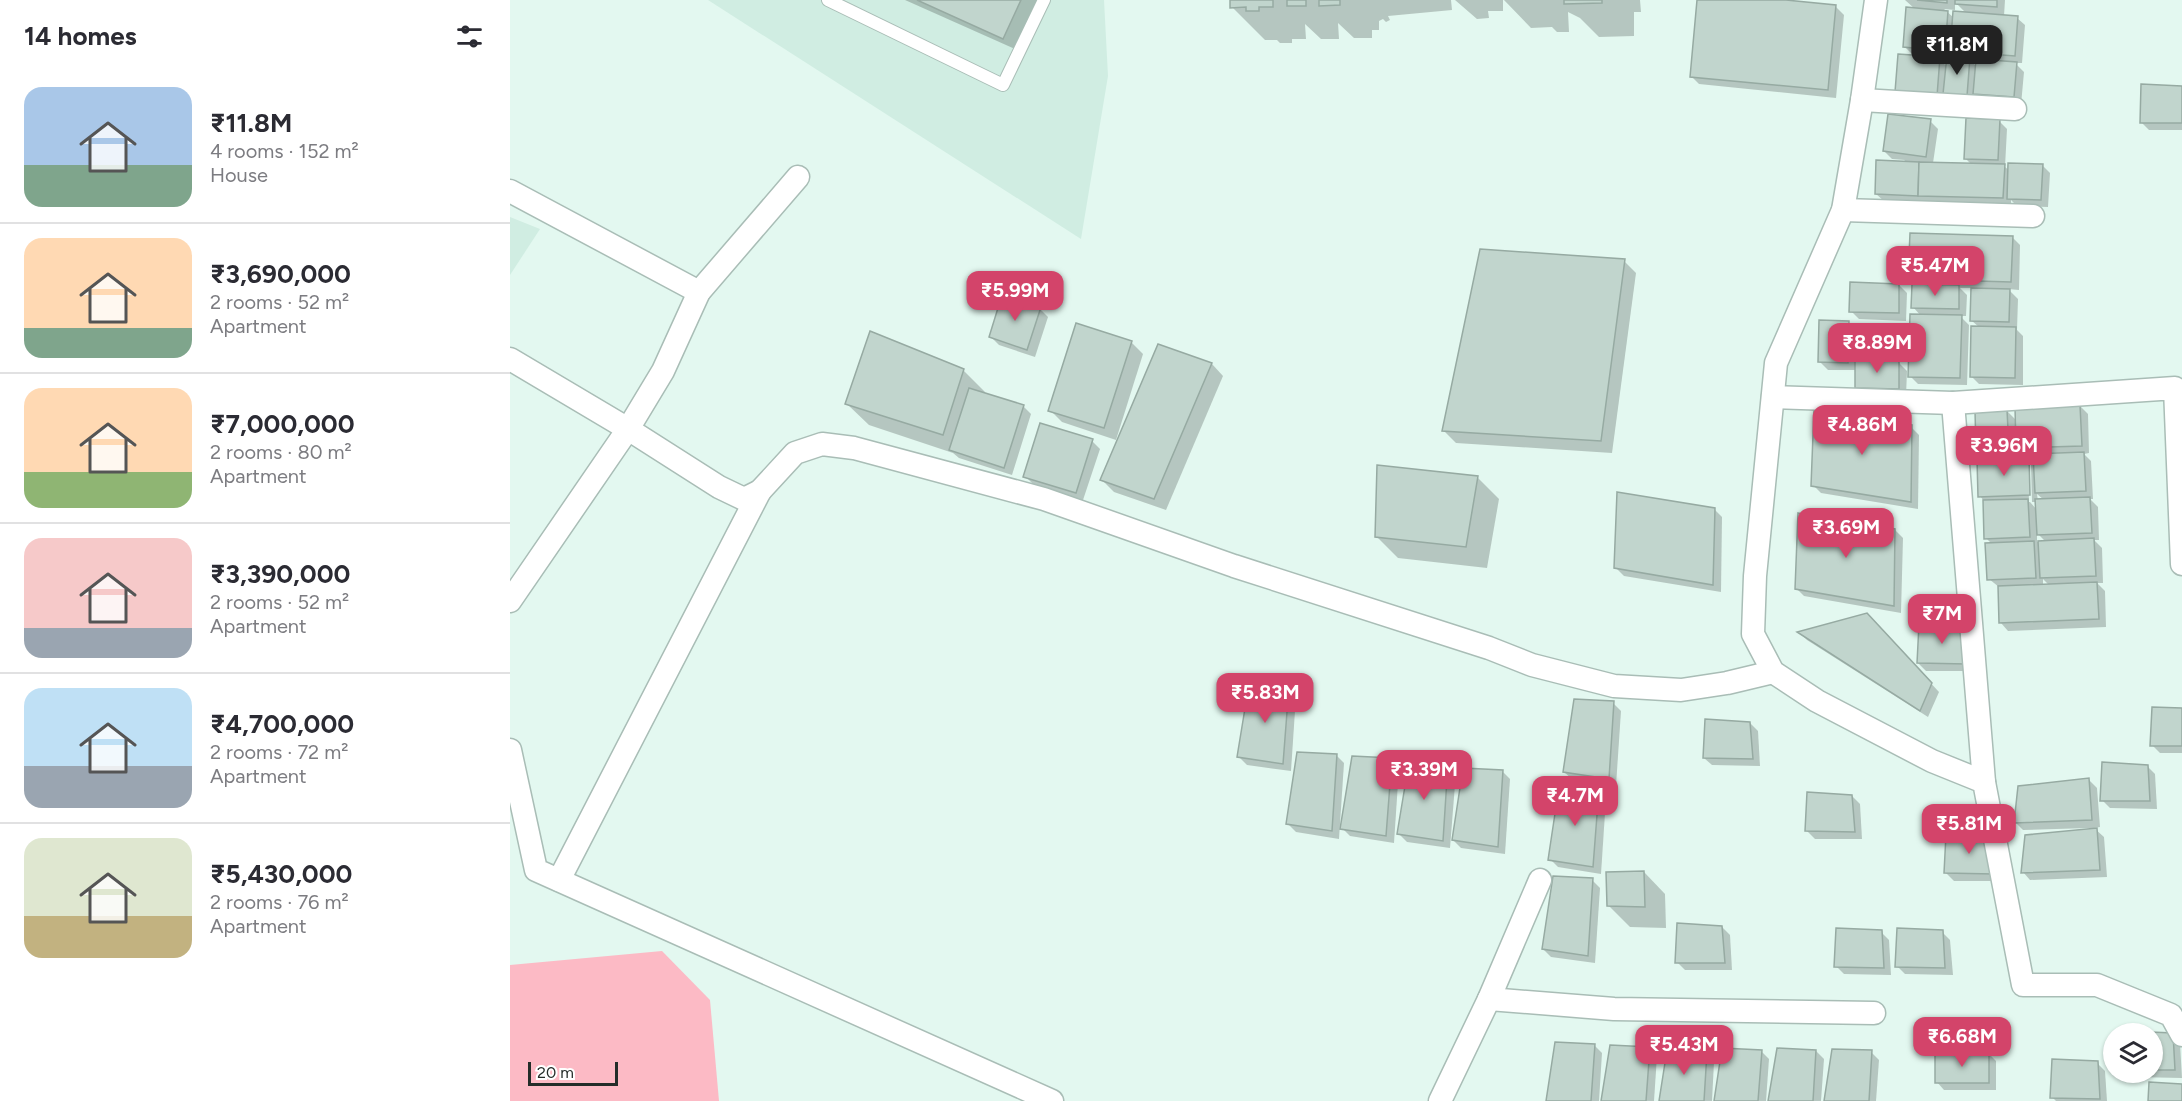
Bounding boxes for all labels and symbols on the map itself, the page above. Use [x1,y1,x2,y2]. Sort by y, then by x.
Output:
pin: ₹11.8M [1908,25,2006,76]
pin: ₹5.47M [1886,246,1984,297]
pin: ₹5.99M [966,271,1064,322]
pin: ₹8.89M [1828,323,1926,374]
pin: ₹4.86M [1813,405,1911,456]
pin: ₹3.96M [1955,426,2053,477]
pin: ₹3.69M [1797,508,1895,559]
pin: ₹7M [1913,594,1971,645]
pin: ₹5.83M [1216,673,1314,724]
pin: ₹3.39M [1375,750,1473,801]
pin: ₹4.7M [1533,776,1617,827]
pin: ₹5.81M [1920,804,2018,855]
pin: ₹6.68M [1913,1017,2011,1068]
pin: ₹5.43M [1635,1025,1733,1076]
scale bar [528,1059,618,1086]

